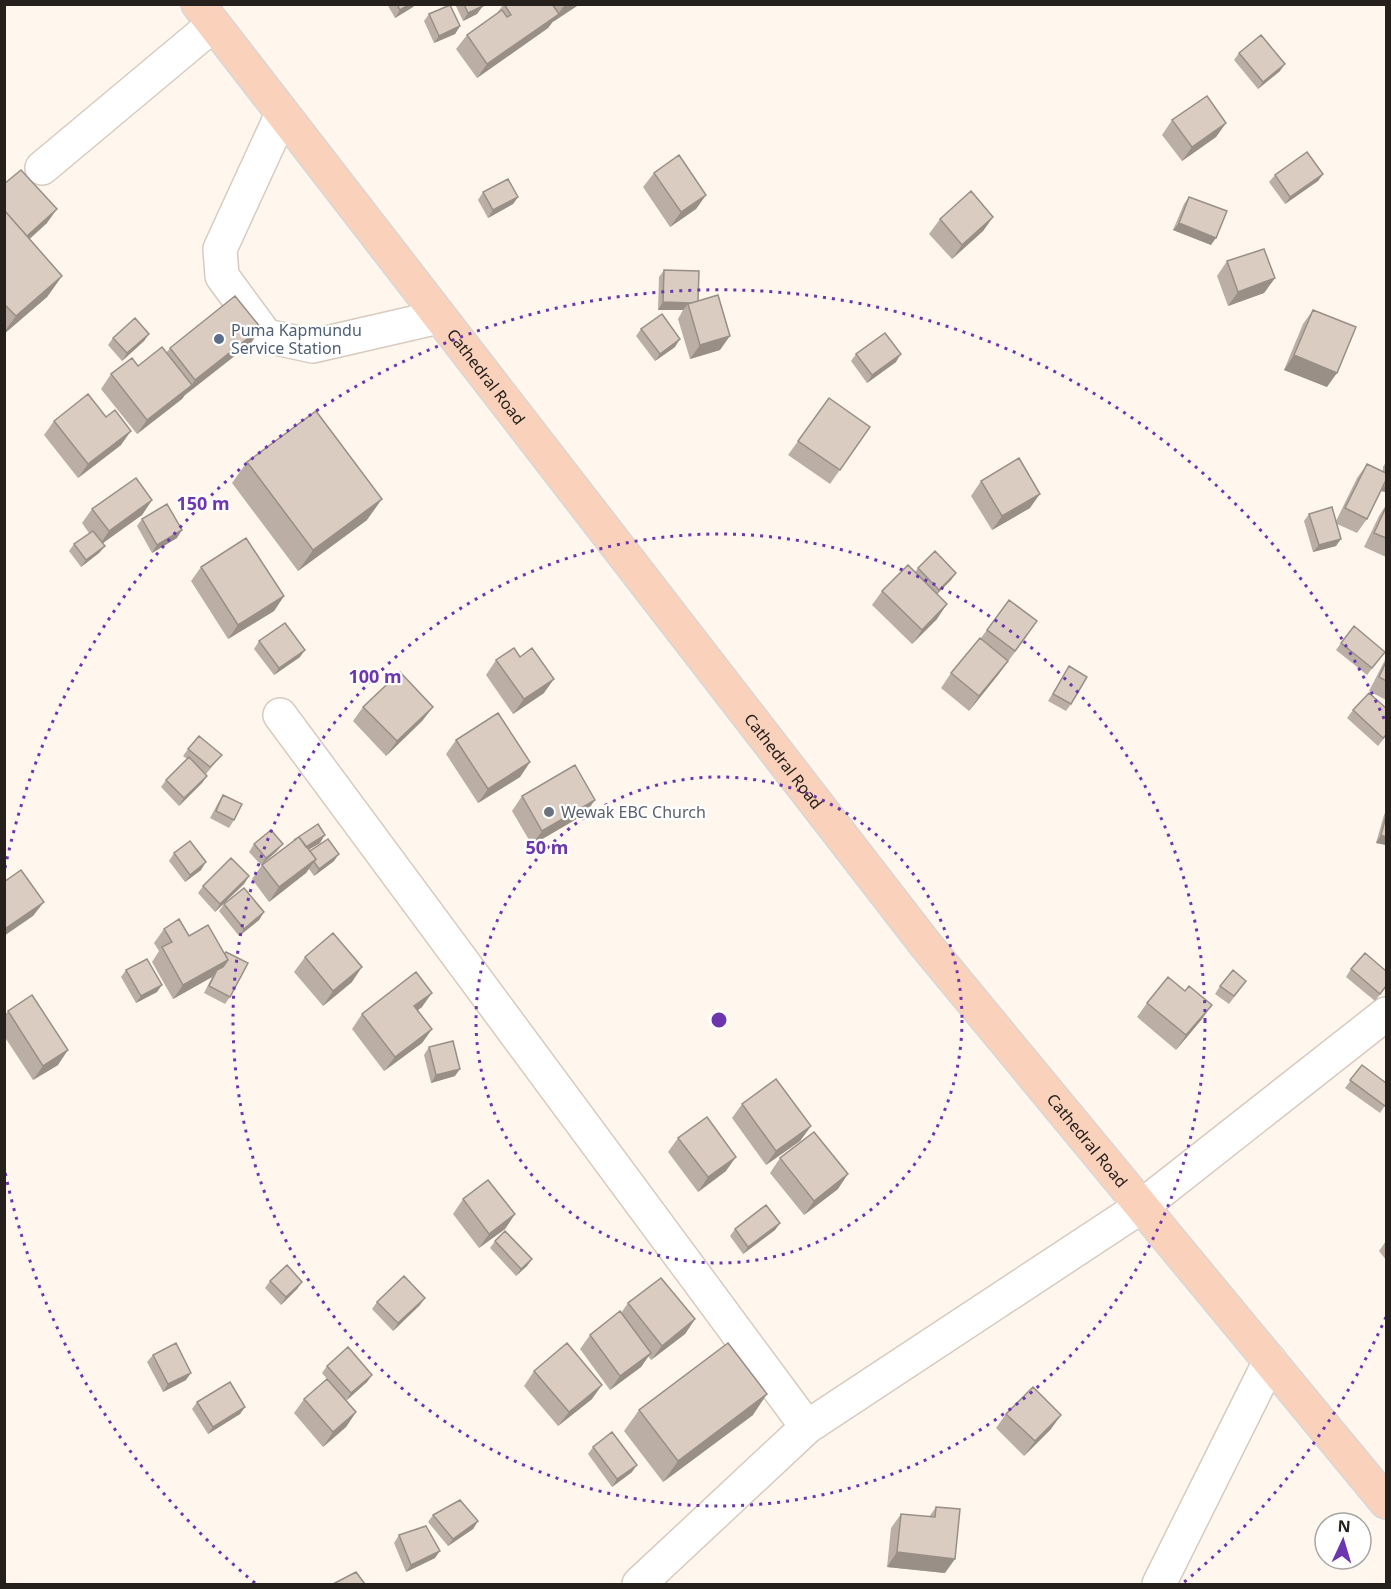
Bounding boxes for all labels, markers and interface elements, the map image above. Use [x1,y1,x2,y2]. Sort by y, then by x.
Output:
place label: Puma Kapmundu Service Station [231,319,362,359]
street label: Cathedral Road [442,324,530,429]
marker: Puma Kapmundu Service Station [212,332,226,346]
text: 150 m [176,491,230,515]
text: 100 m [348,664,402,688]
street label: Cathedral Road [739,709,828,814]
place label: Wewak EBC Church [561,801,706,823]
marker: Wewak EBC Church [542,805,556,819]
text: 50 m [526,835,568,859]
centre of rings [709,1010,729,1030]
street label: Cathedral Road [1042,1089,1133,1192]
north arrow [1313,1511,1373,1571]
text: N [1337,1515,1351,1537]

